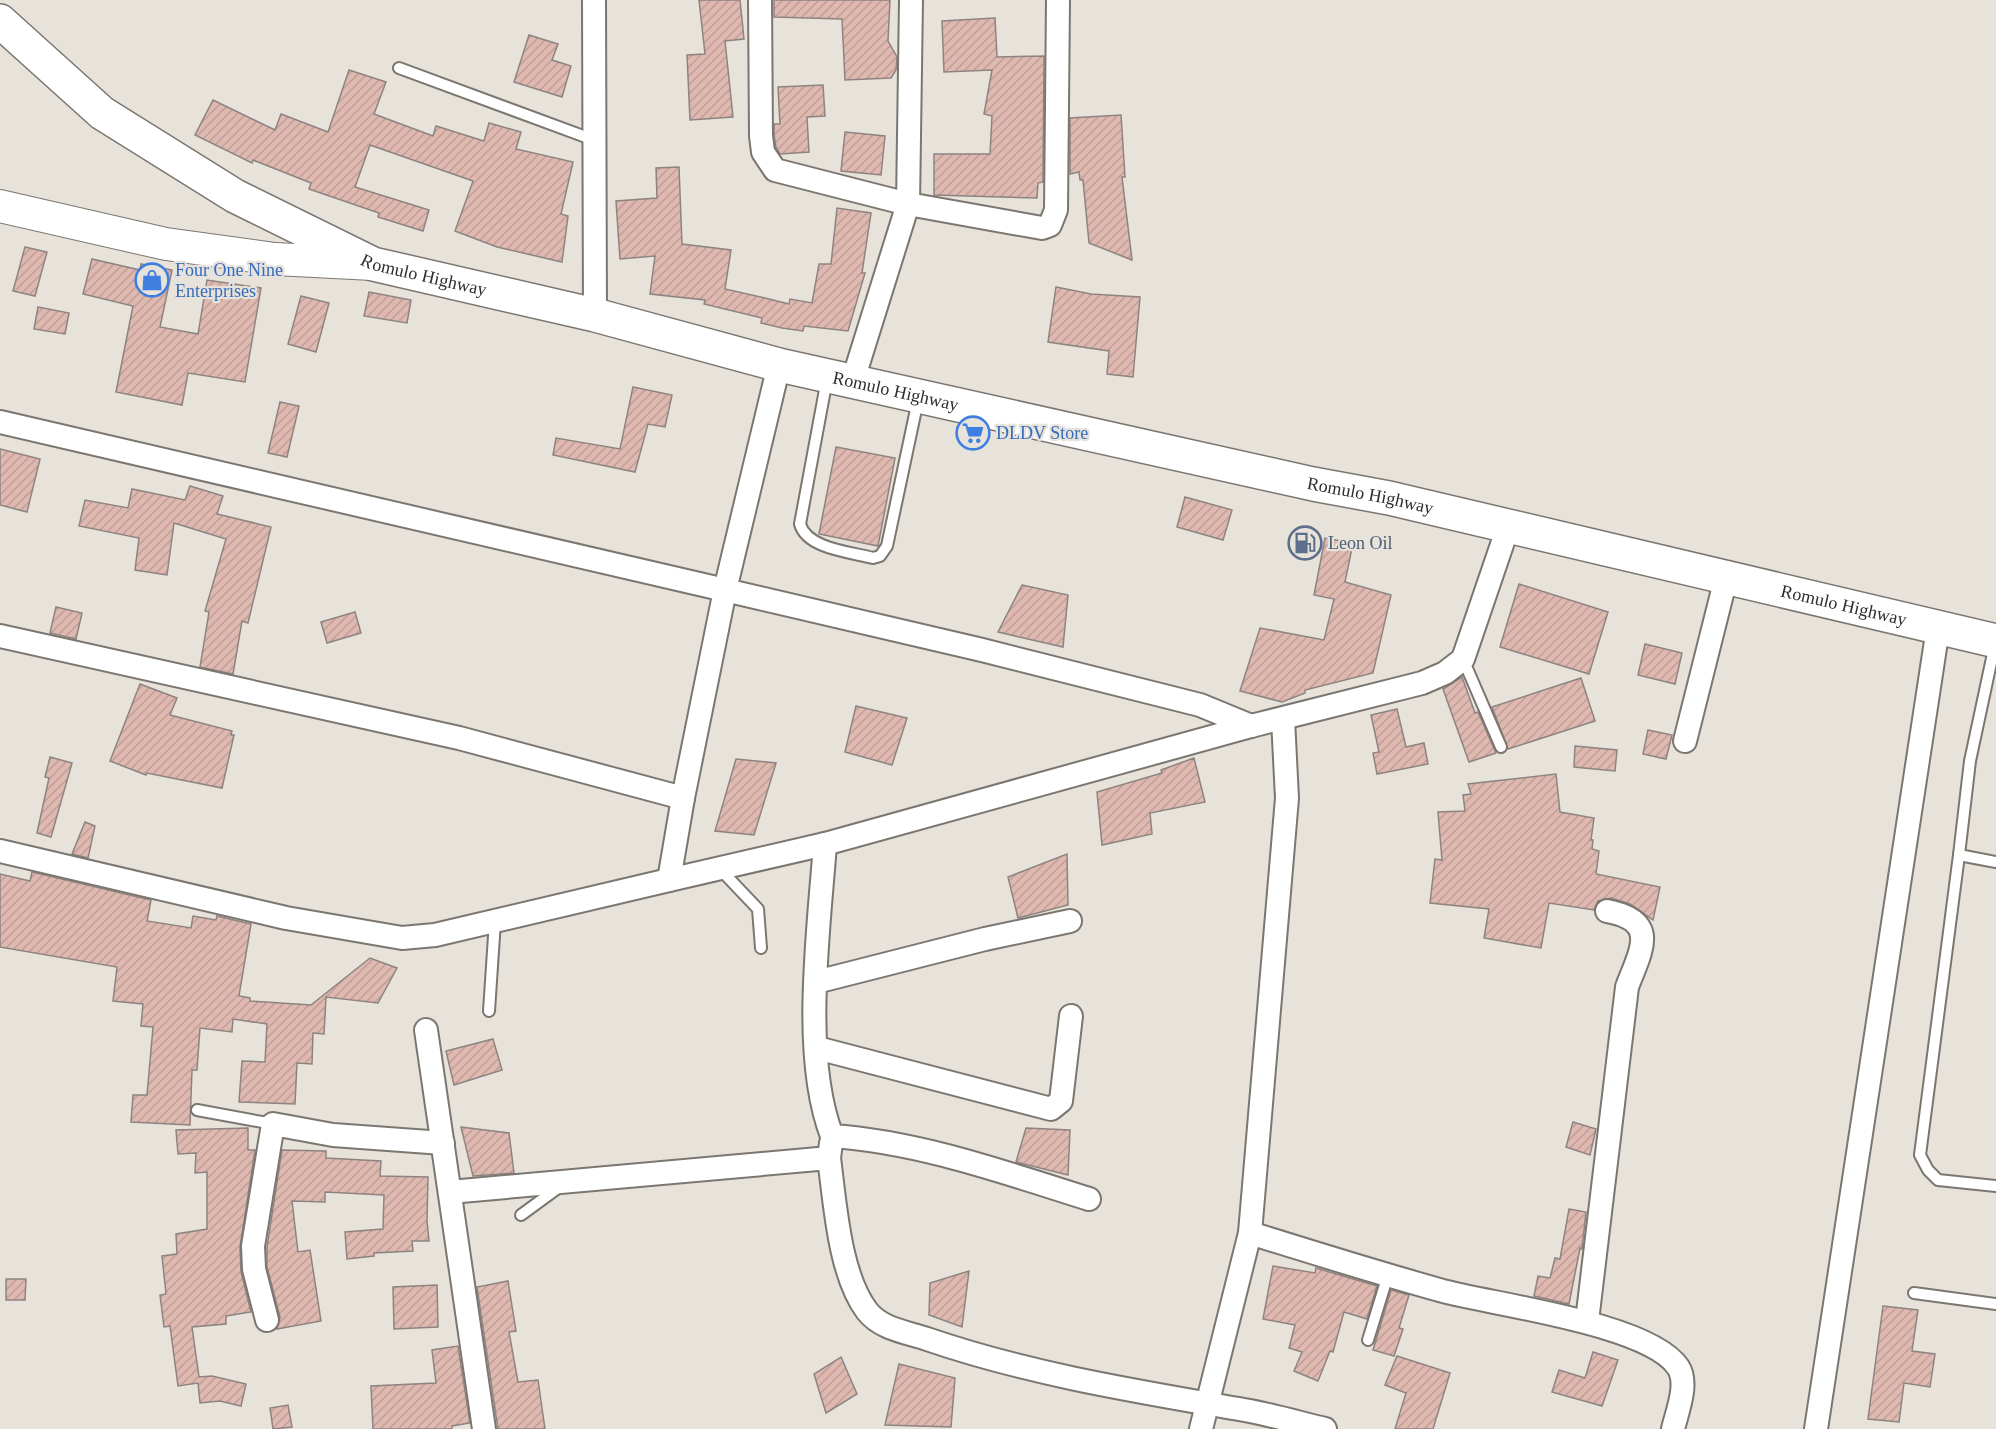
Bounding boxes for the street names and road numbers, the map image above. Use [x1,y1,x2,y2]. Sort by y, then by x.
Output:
street label: Romulo Highway [358,250,489,300]
street label: Romulo Highway [831,367,961,415]
street label: Romulo Highway [1305,473,1436,518]
street label: Romulo Highway [1779,581,1909,630]

